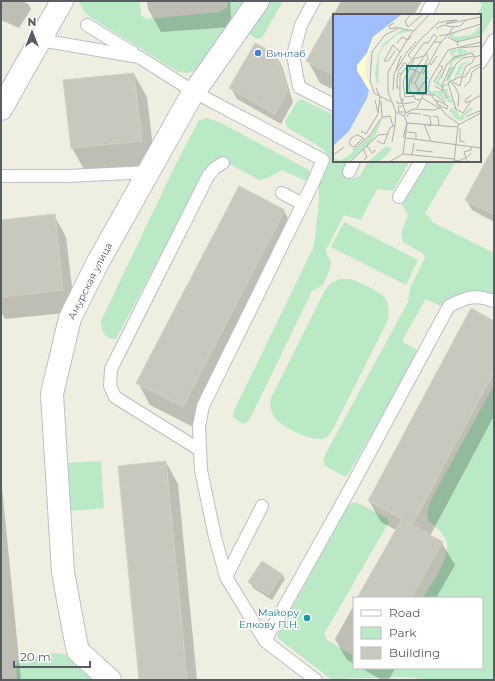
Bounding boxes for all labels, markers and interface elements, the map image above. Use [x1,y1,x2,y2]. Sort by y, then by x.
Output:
north arrow [12,12,52,52]
inset map [333,14,481,162]
text: N [28,15,36,29]
place label: Винлаб [266,47,306,60]
marker: Винлаб [253,48,263,58]
street label: Амурская улица [65,240,115,322]
legend [353,597,483,669]
text: Road [389,605,420,620]
place label: Майору Елкову П.Н. [239,606,299,631]
marker: Майору Елкову П.Н. [302,613,312,623]
text: Park [389,625,417,640]
scale bar [14,643,90,669]
text: Building [389,645,440,660]
text: 20 m [20,649,51,664]

